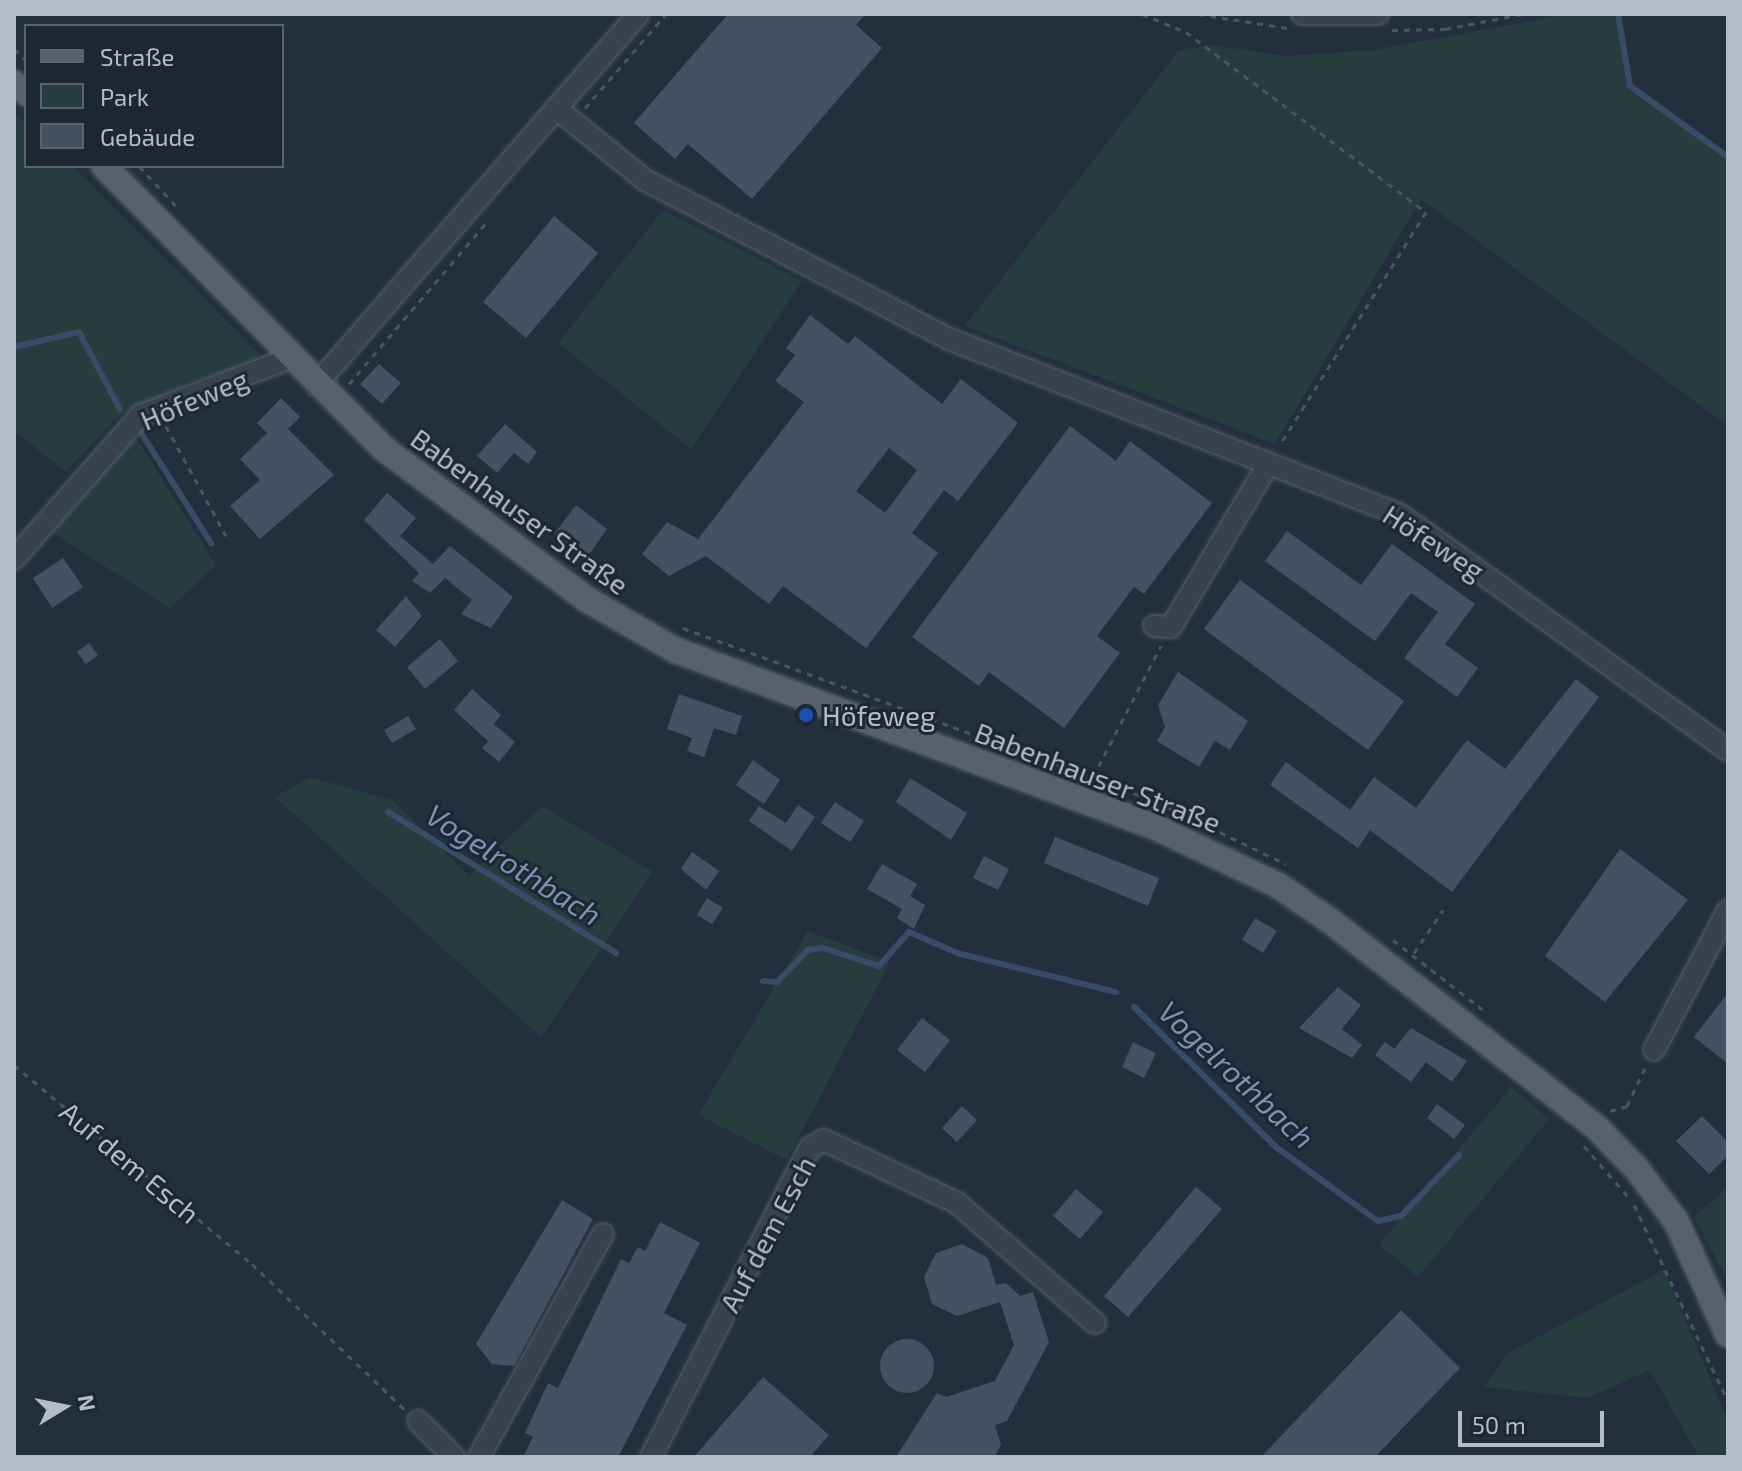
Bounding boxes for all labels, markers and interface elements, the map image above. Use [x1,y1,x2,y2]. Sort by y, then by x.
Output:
legend [24,24,284,168]
text: Straße [100,42,174,71]
text: Park [100,82,149,111]
text: Gebäude [100,122,195,151]
street label: Höfeweg [135,361,253,437]
street label: Babenhauser Straße [405,421,635,601]
street label: Höfeweg [1377,497,1491,587]
place label: Höfeweg [822,698,936,732]
marker: Höfeweg [797,706,815,724]
street label: Babenhauser Straße [970,715,1226,839]
water label: Vogelrothbach [420,796,608,932]
water label: Vogelrothbach [1152,993,1322,1155]
street label: Auf dem Esch [53,1094,207,1230]
street label: Auf dem Esch [712,1150,822,1318]
north arrow [24,1367,104,1447]
text: N [73,1393,102,1413]
scale bar [1462,1395,1608,1445]
text: 50 m [1472,1410,1526,1439]

